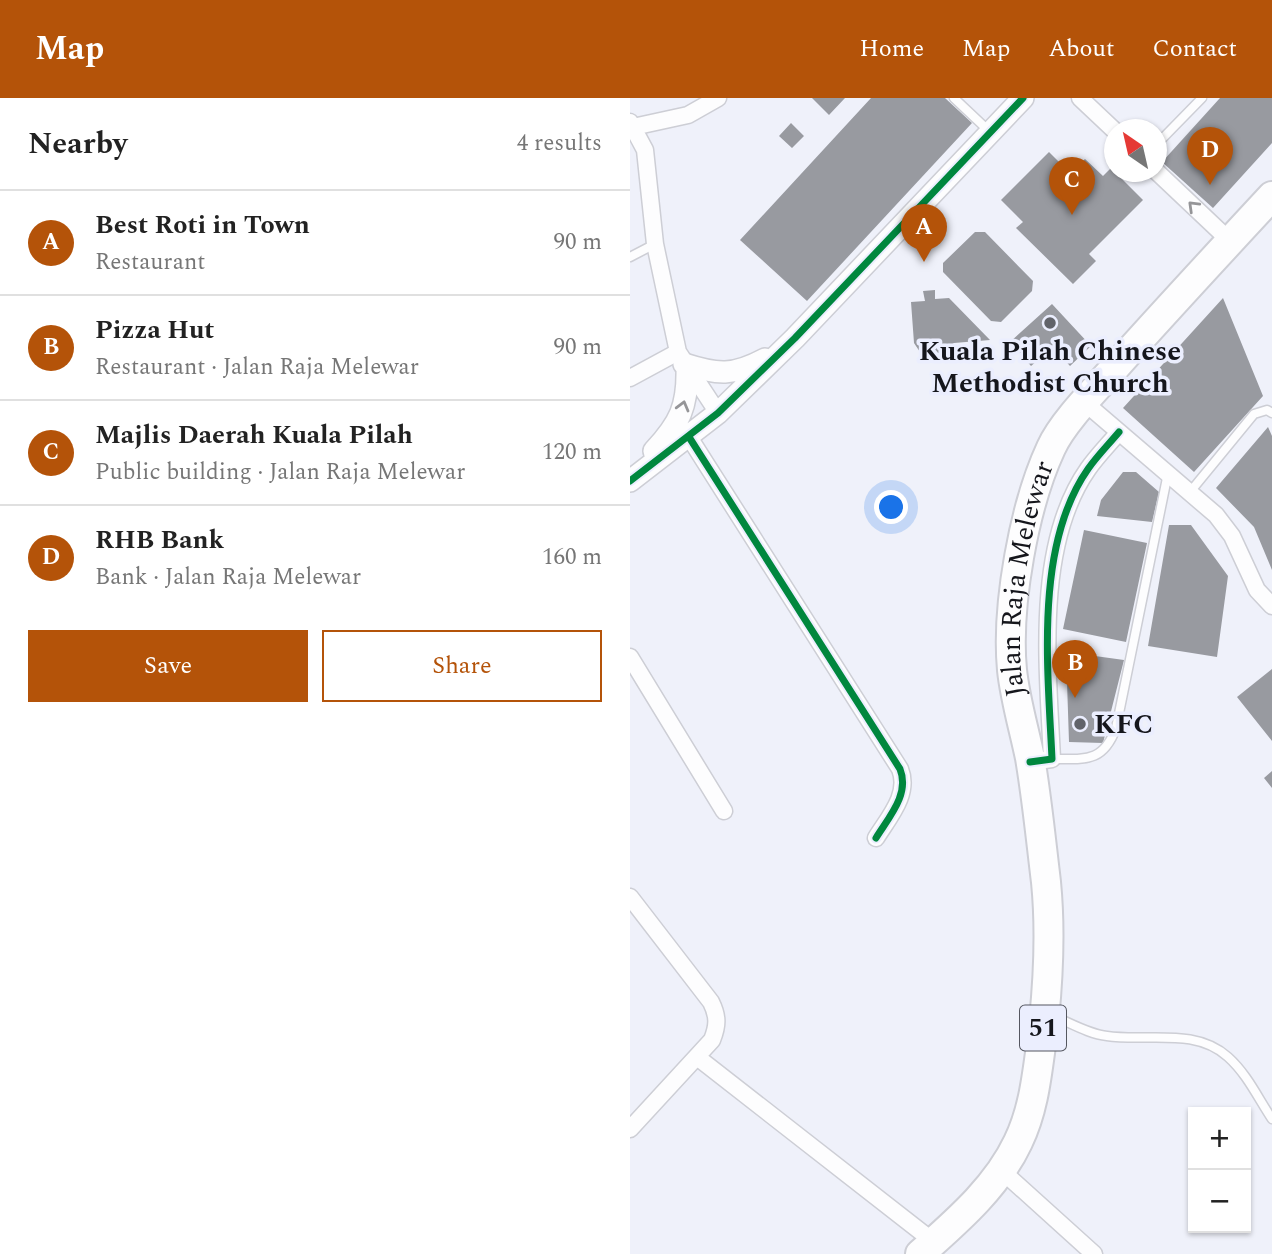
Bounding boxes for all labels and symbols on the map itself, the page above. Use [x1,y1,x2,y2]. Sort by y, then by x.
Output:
north arrow [1104,119,1167,182]
pin: D [1187,127,1233,185]
pin: C [1049,157,1095,215]
one-way arrow [1188,202,1201,215]
pin: A [901,204,947,262]
marker: Kuala Pilah Chinese Methodist Church [1042,315,1058,331]
place label: Kuala Pilah Chinese Methodist Church [919,330,1181,405]
one-way arrow [675,400,689,412]
street label: Jalan Raja Melewar [989,454,1065,700]
your location [874,490,908,524]
pin: B [1052,640,1098,698]
place label: KFC [1094,703,1153,746]
marker: KFC [1072,716,1088,732]
road number: 51 [1020,1006,1066,1051]

